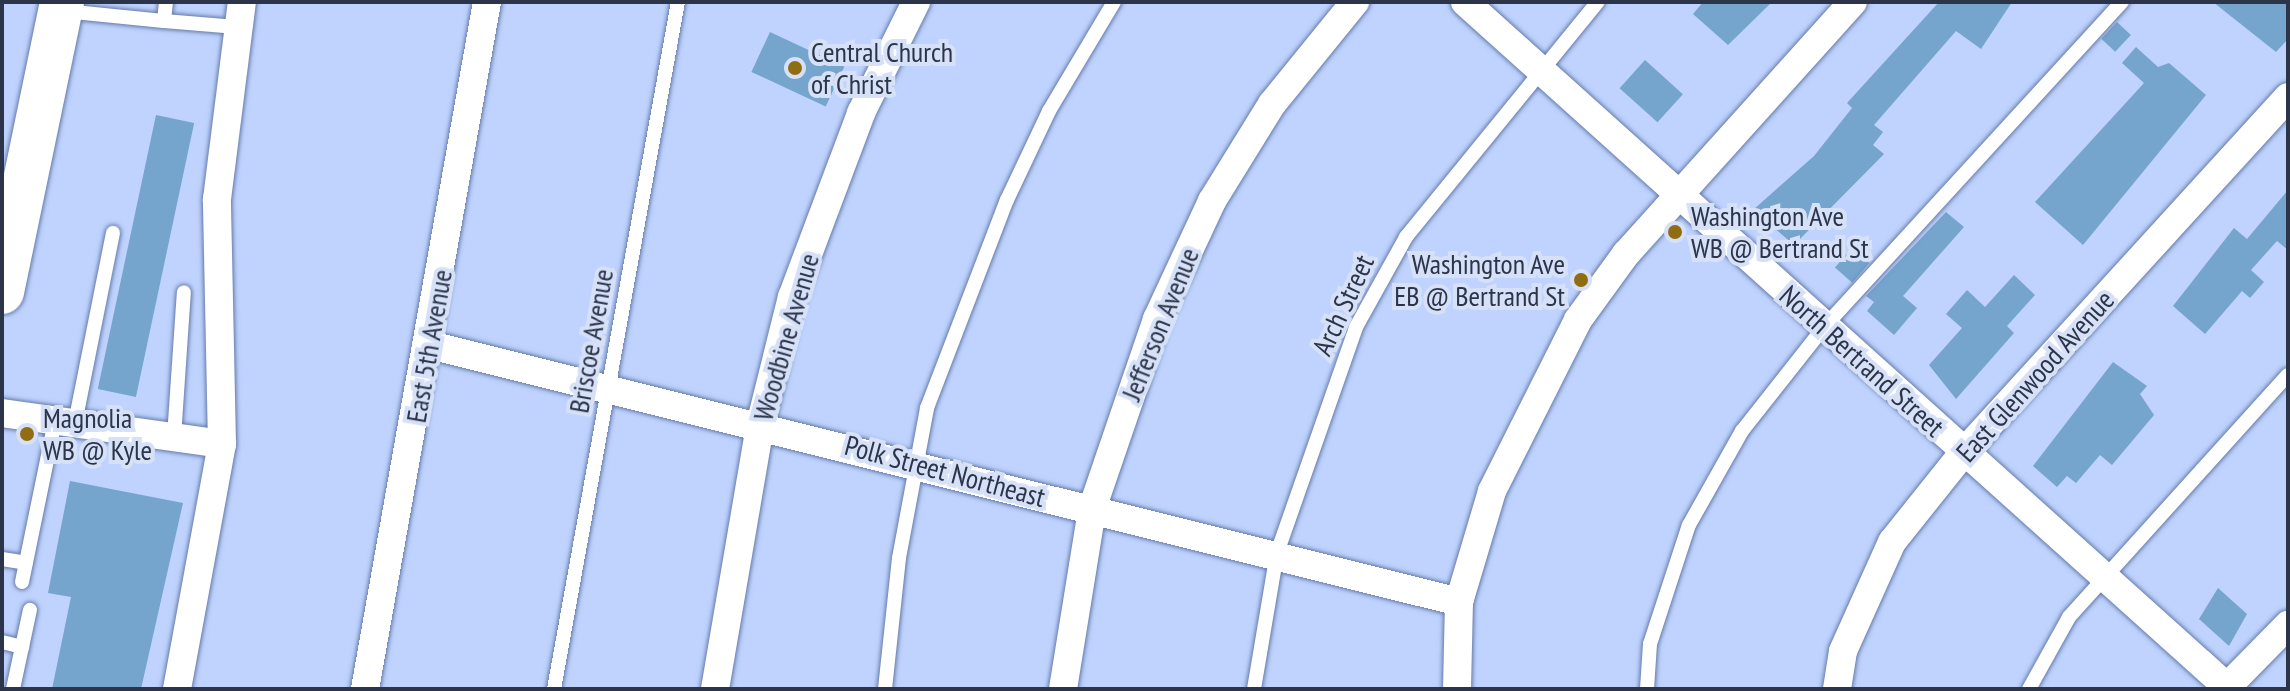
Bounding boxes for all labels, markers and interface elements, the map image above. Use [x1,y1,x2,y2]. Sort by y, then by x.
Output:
place label: Central Church of Christ [811,35,953,101]
marker: Central Church of Christ [786,59,804,77]
place label: Washington Ave WB @ Bertrand St [1691,199,1869,265]
marker: Washington Ave WB @ Bertrand St [1666,223,1684,241]
street label: Jefferson Avenue [1114,242,1206,406]
place label: Washington Ave EB @ Bertrand St [1394,247,1565,313]
street label: Woodbine Avenue [746,249,826,425]
street label: Arch Street [1305,249,1381,361]
street label: East 5th Avenue [399,266,459,426]
street label: Briscoe Avenue [562,266,620,416]
marker: Washington Ave EB @ Bertrand St [1572,271,1590,289]
street label: North Bertrand Street [1773,278,1951,444]
street label: East Glenwood Avenue [1949,283,2121,469]
place label: Magnolia WB @ Kyle [43,401,152,467]
marker: Magnolia WB @ Kyle [18,425,36,443]
street label: Polk Street Northeast [841,428,1049,514]

